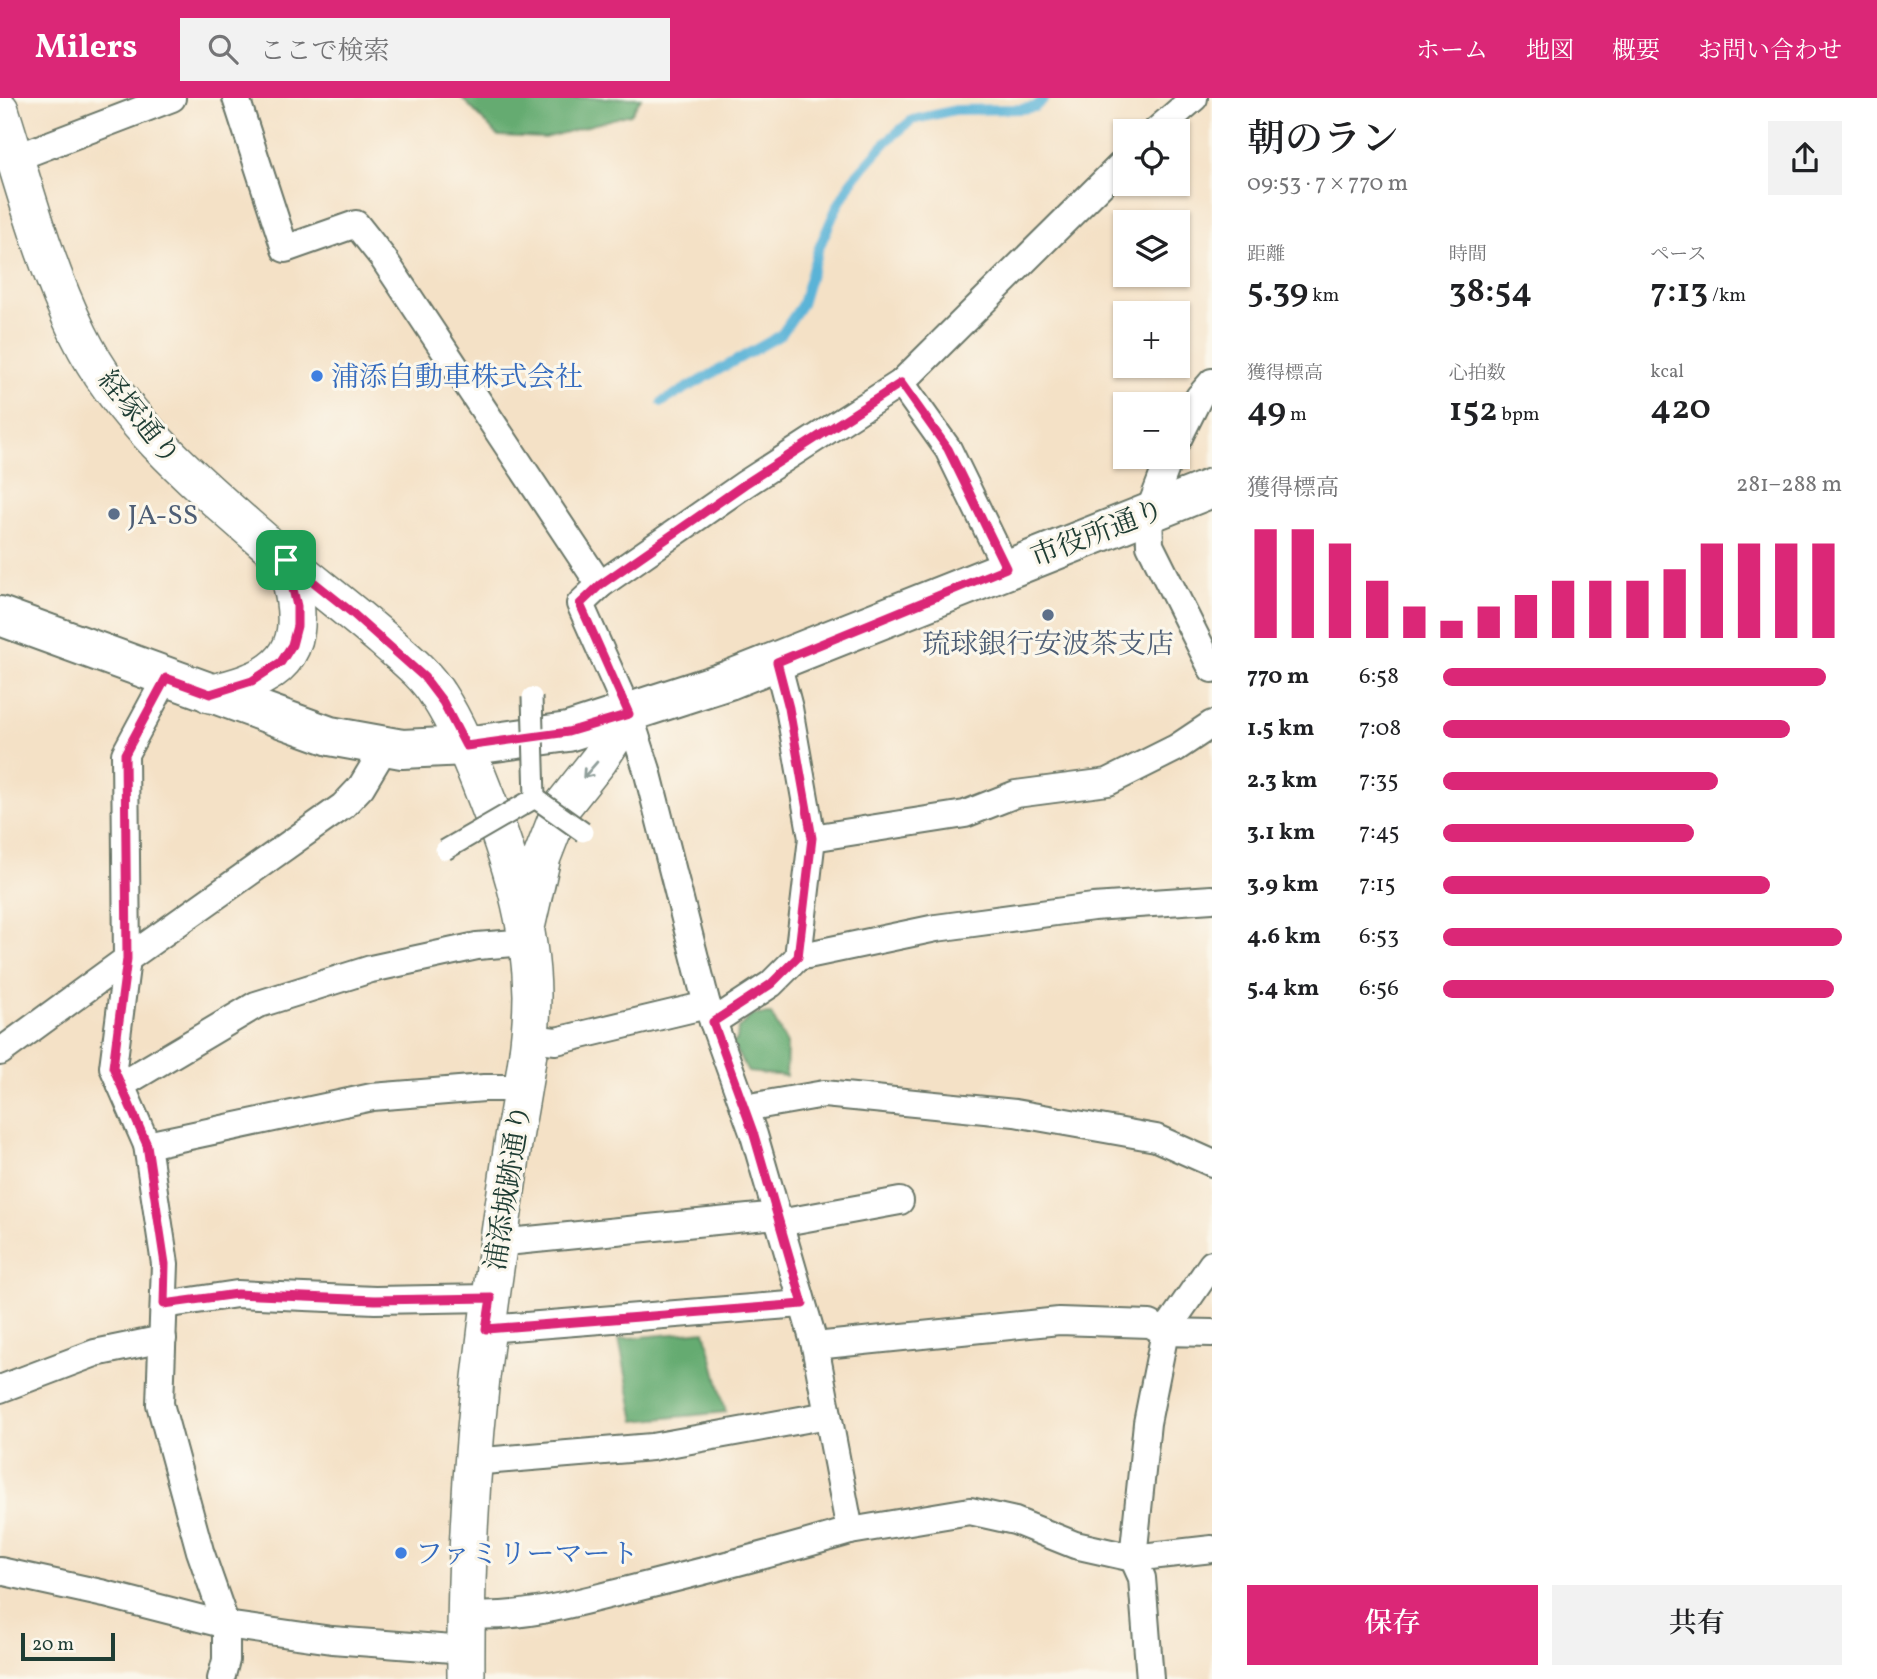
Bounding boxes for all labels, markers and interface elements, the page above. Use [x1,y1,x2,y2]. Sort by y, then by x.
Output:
search box [180,18,670,81]
text: Milers [35,26,138,72]
icon: search [204,30,242,68]
text: ここで検索 [260,34,390,70]
text: ホーム [1416,35,1488,69]
text: 地図 [1526,35,1574,69]
text: 概要 [1612,35,1660,69]
text: お問い合わせ [1698,35,1842,69]
text: 朝のラン [1247,115,1399,168]
map controls [1113,119,1190,469]
button: locate [1113,119,1190,196]
button: share [1768,121,1842,195]
text: 09:53 · 7 × 770 m [1247,168,1408,200]
button: layers [1113,210,1190,287]
text: 距離 [1247,242,1285,268]
text: 時間 [1449,242,1487,268]
text: ペース [1650,242,1706,268]
text: 5.39 [1247,268,1308,316]
text: 38:54 [1449,268,1532,316]
text: 7:13 [1650,268,1708,316]
text: km [1308,283,1339,309]
text: /km [1708,283,1746,309]
button: + [1113,301,1190,378]
place label: 浦添自動車株式会社 [331,359,583,398]
text: kcal [1650,359,1684,385]
text: 獲得標高 [1247,361,1323,387]
text: 心拍数 [1449,361,1506,387]
street label: 経塚通り [88,363,188,474]
marker: 浦添自動車株式会社 [309,368,325,384]
text: 420 [1650,385,1711,433]
text: 49 [1247,387,1286,435]
text: 152 [1449,387,1498,435]
button: − [1113,392,1190,469]
text: m [1286,402,1307,428]
text: bpm [1498,402,1540,428]
text: 281–288 m [1736,469,1842,501]
text: 獲得標高 [1247,473,1339,505]
street label: 市役所通り [1026,491,1170,578]
place label: JA-SS [128,497,198,536]
marker: JA-SS [106,506,122,522]
pin [256,530,316,590]
icon: arrive [267,541,305,579]
marker: 琉球銀行安波茶支店 [1040,607,1056,623]
place label: 琉球銀行安波茶支店 [922,626,1174,665]
text: 770 m [1247,661,1309,693]
text: 6:58 [1359,661,1399,693]
text: 1.5 km [1247,713,1314,745]
text: 7:08 [1359,713,1401,745]
one-way arrow [582,761,598,779]
text: 2.3 km [1247,765,1318,797]
text: 7:35 [1359,765,1398,797]
text: 3.1 km [1247,817,1315,849]
text: 7:45 [1359,817,1400,849]
text: 3.9 km [1247,869,1319,901]
text: 7:15 [1359,869,1396,901]
text: 4.6 km [1247,921,1321,953]
text: 6:53 [1359,921,1399,953]
text: 5.4 km [1247,973,1319,1005]
text: 6:56 [1359,973,1399,1005]
street label: 浦添城跡通り [477,1101,542,1273]
place label: ファミリーマート [415,1536,638,1575]
marker: ファミリーマート [393,1545,409,1561]
button: 保存 [1247,1585,1538,1665]
button: 共有 [1552,1585,1842,1665]
scale bar [21,1630,116,1662]
text: 20 m [32,1632,74,1658]

